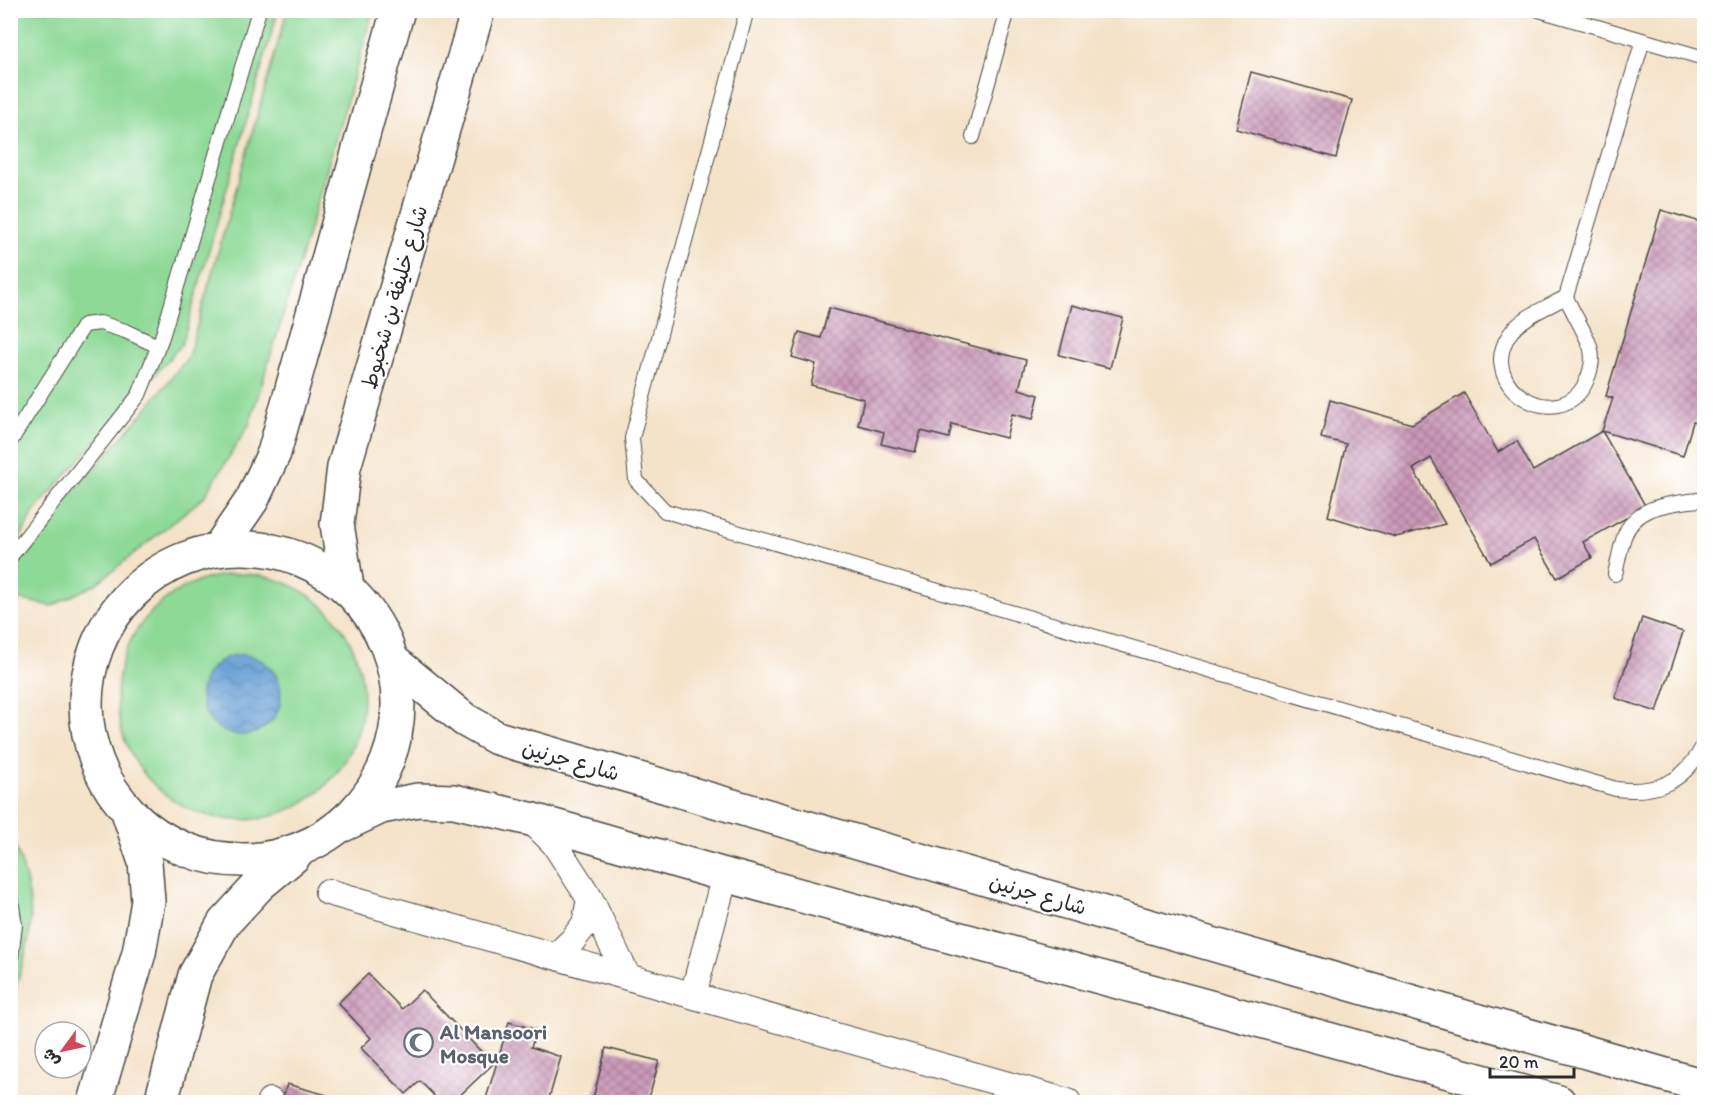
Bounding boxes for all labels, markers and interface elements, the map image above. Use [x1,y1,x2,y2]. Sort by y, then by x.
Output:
street label: شارع خليفة بن شخبوط [356,202,435,393]
street label: شارع جرنين [519,734,622,789]
street label: شارع جرنين [986,868,1089,923]
place label: Al Mansoori Mosque [439,1019,547,1069]
north arrow [33,1020,93,1080]
mosque icon: Al Mansoori Mosque [403,1027,435,1059]
scale bar [1490,1041,1574,1079]
text: ش [38,1045,64,1070]
text: 20 m [1499,1051,1539,1073]

